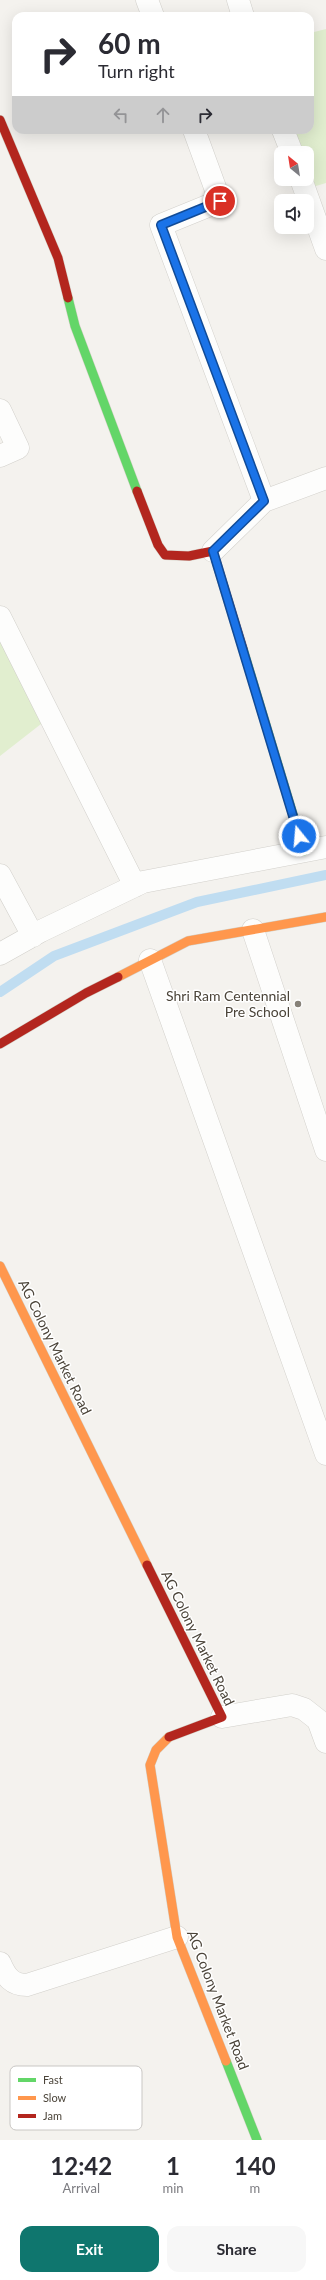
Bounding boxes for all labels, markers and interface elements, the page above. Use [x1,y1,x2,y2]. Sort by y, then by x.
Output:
text: 60 m [98,26,161,60]
icon: right [32,28,84,80]
text: Turn right [98,60,175,82]
icon: left [110,104,132,126]
icon: ahead [152,104,174,126]
icon: right [194,104,216,126]
north arrow [274,146,314,186]
map controls [274,146,314,234]
pin [203,184,237,218]
icon: arrive [209,190,231,212]
button: sound [274,194,314,234]
position arrow [278,815,320,857]
place label: Shri Ram Centennial Pre School [166,987,290,1020]
marker: Shri Ram Centennial Pre School [293,999,303,1009]
street label: AG Colony Market Road [15,1277,96,1417]
street label: AG Colony Market Road [158,1568,239,1708]
street label: AG Colony Market Road [184,1928,253,2072]
legend [10,2066,142,2130]
text: Fast [43,2073,63,2086]
text: Slow [43,2091,67,2104]
text: Jam [43,2109,62,2122]
text: 12:42 [50,2151,112,2180]
text: 1 [166,2151,180,2180]
text: 140 [234,2151,276,2180]
text: Arrival [63,2180,100,2196]
text: min [163,2180,184,2196]
text: m [249,2180,260,2196]
button: Exit [20,2226,159,2272]
button: Share [167,2226,306,2272]

